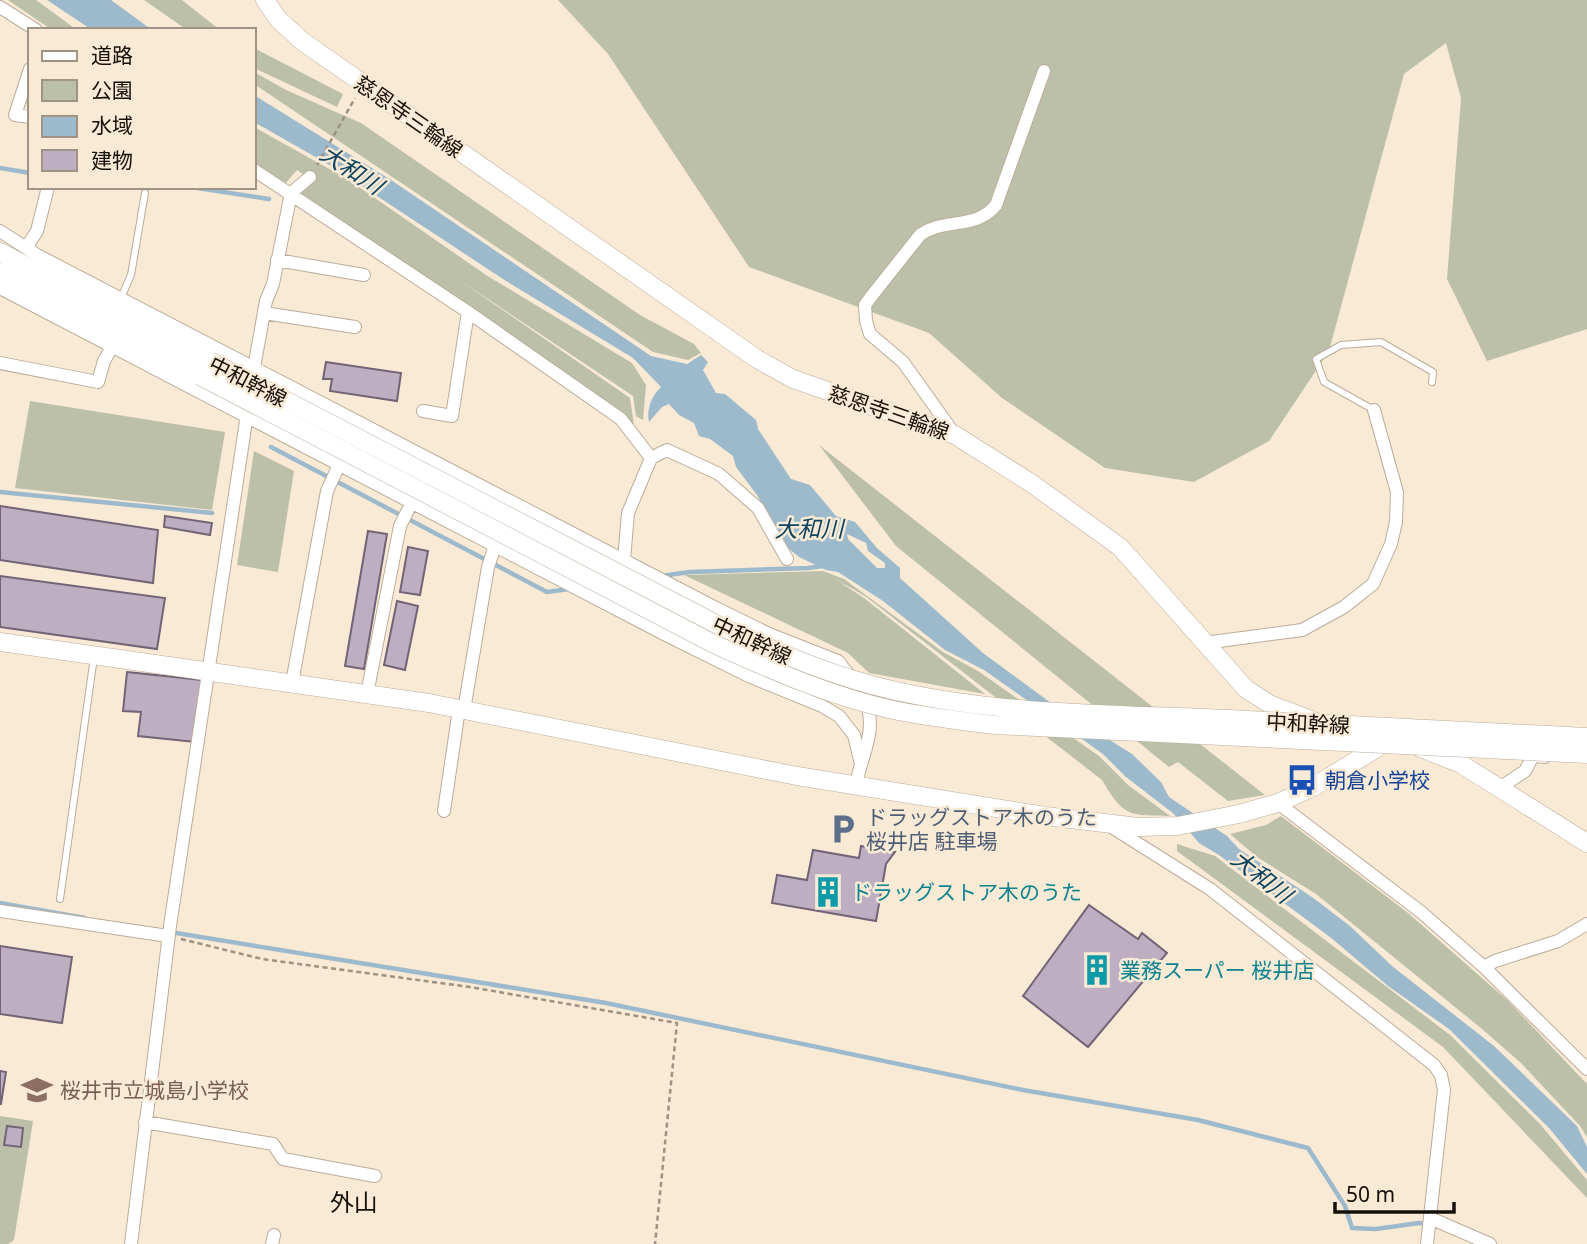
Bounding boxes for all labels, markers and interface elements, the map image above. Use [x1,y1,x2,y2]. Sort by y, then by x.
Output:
legend [28,28,256,189]
text: 道路 [91,41,133,69]
street label: 慈恩寺三輪線 [349,68,469,164]
text: 公園 [91,76,133,104]
text: 水域 [91,111,133,139]
water label: 大和川 [314,137,392,203]
text: 建物 [91,146,133,174]
street label: 中和幹線 [204,349,292,413]
street label: 慈恩寺三輪線 [825,378,953,446]
water label: 大和川 [775,512,847,544]
street label: 中和幹線 [708,610,796,670]
street label: 中和幹線 [1265,707,1351,739]
bus stop icon: 朝倉小学校 [1285,763,1319,797]
place label: 朝倉小学校 [1325,766,1430,794]
place label: ドラッグストア木のうた 桜井店 駐車場 [866,803,1097,855]
parking icon: ドラッグストア木のうた 桜井店 駐車場 [826,812,860,846]
water label: 大和川 [1225,842,1301,912]
building icon: ドラッグストア木のうた [811,875,845,909]
place label: ドラッグストア木のうた [851,878,1082,906]
building icon: 業務スーパー 桜井店 [1080,953,1114,987]
place label: 業務スーパー 桜井店 [1120,956,1314,984]
school or university icon: 桜井市立城島小学校 [20,1073,54,1107]
place label: 桜井市立城島小学校 [60,1076,249,1104]
scale bar [1335,1170,1454,1214]
text: 50 m [1346,1180,1395,1208]
district label: 外山 [330,1185,378,1218]

